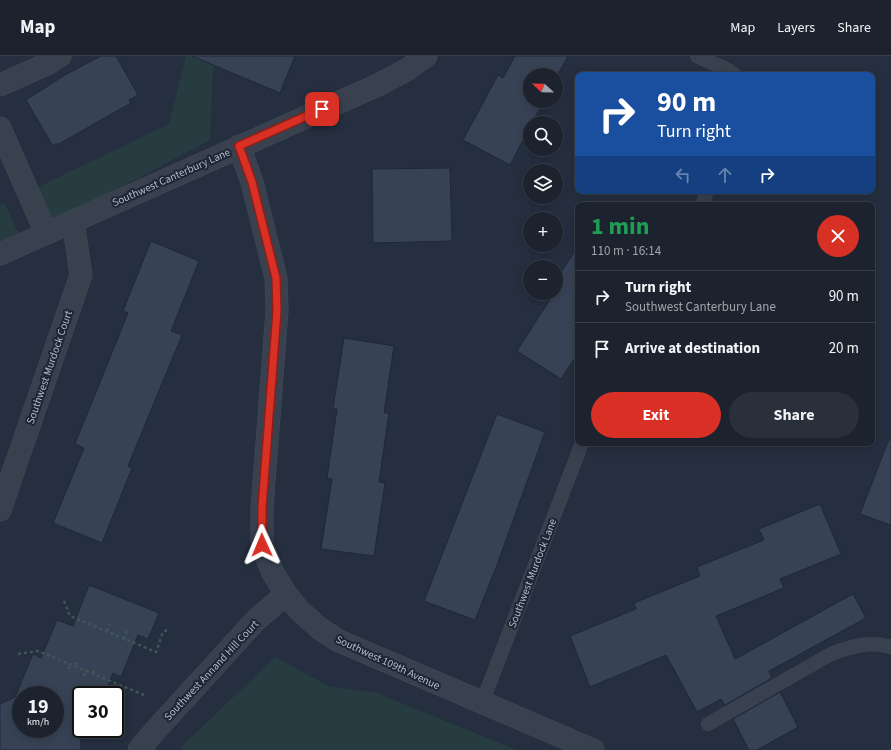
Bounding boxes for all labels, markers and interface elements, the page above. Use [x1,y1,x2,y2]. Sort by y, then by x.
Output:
text: Map [20,14,55,41]
text: Map [730,18,755,38]
text: Layers [777,18,815,38]
text: Share [837,18,871,38]
north arrow [523,68,563,108]
map controls [523,68,563,300]
text: 90 m [657,82,716,122]
icon: right [591,88,643,140]
pin [305,92,339,126]
icon: arrive [311,98,333,120]
button: search [523,116,563,156]
text: Turn right [657,119,731,144]
street label: Southwest Canterbury Lane [110,144,233,210]
button: layers [523,164,563,204]
icon: left [672,164,694,186]
icon: ahead [714,164,736,186]
icon: right [756,164,778,186]
text: 1 min [591,209,649,244]
button: + [523,212,563,252]
button: close [817,215,859,257]
text: 110 m · 16:14 [591,242,661,260]
button: − [523,260,563,300]
text: Turn right [625,277,691,298]
icon: right [591,286,613,308]
text: 90 m [829,286,859,307]
text: Southwest Canterbury Lane [625,298,776,316]
street label: Southwest Murdock Court [23,308,76,426]
icon: arrive [591,338,613,360]
text: Arrive at destination [625,338,760,359]
text: 20 m [829,338,859,359]
button: Exit [591,392,721,438]
button: Share [729,392,859,438]
street label: Southwest Murdock Lane [505,516,560,630]
position arrow [241,524,283,566]
street label: Southwest Annand Hill Court [161,617,262,724]
street label: Southwest 109th Avenue [333,632,443,693]
speed limit sign: 30 [72,686,124,738]
text: 19 [27,693,49,721]
text: km/h [27,715,49,729]

